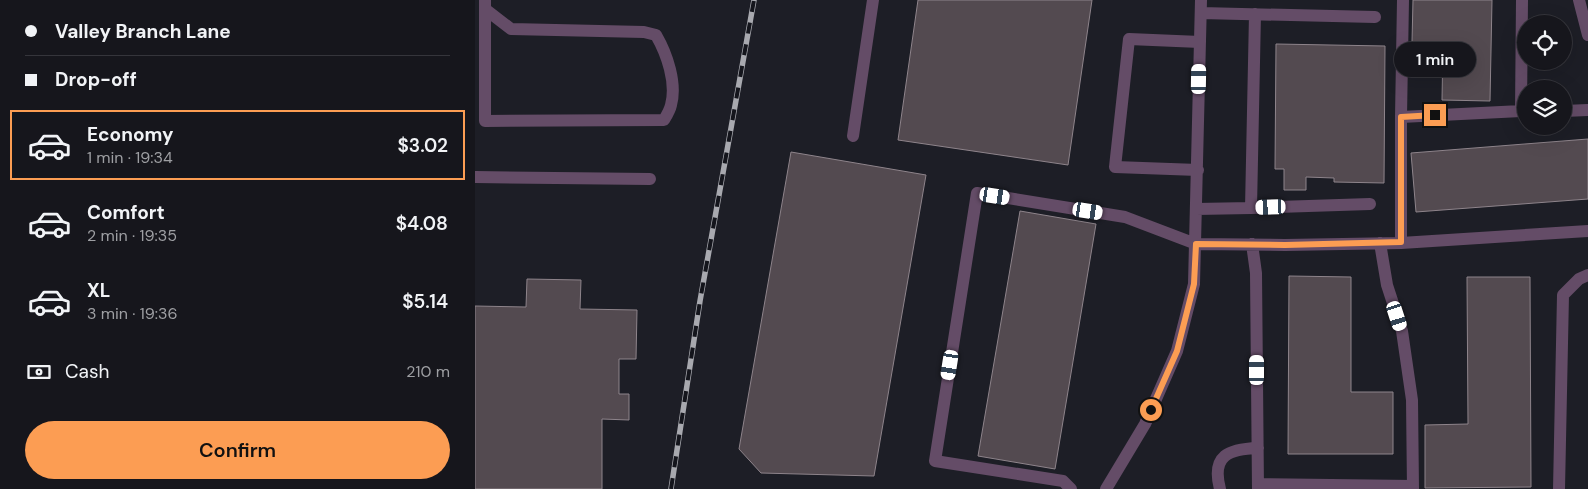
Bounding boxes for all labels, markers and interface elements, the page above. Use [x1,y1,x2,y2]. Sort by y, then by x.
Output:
map controls [1517,15,1572,135]
button: locate [1517,15,1572,70]
text: Valley Branch Lane [55,19,231,44]
callout: 1 min [1394,42,1476,78]
text: 1 min [1416,49,1454,70]
car [1191,64,1206,94]
text: Drop-off [55,67,137,92]
button: layers [1517,80,1572,135]
route end [1424,104,1446,126]
text: Economy [87,122,174,147]
icon: car [27,123,72,168]
text: $3.02 [397,133,448,158]
text: 1 min · 19:34 [87,147,173,168]
car [979,186,1010,206]
car [1255,199,1286,215]
text: Comfort [87,200,165,225]
icon: car [27,201,72,246]
car [1072,201,1103,221]
text: $4.08 [396,211,448,236]
text: 2 min · 19:35 [87,225,177,246]
text: XL [87,278,110,303]
icon: car [27,279,72,324]
text: $5.14 [402,289,448,314]
car [1385,299,1408,333]
text: 3 min · 19:36 [87,303,177,324]
car [940,349,959,381]
car [1249,355,1264,385]
icon: cash [25,358,53,386]
text: Cash [65,359,109,384]
text: 210 m [406,361,450,382]
route start [1140,399,1162,421]
button: Confirm [25,421,450,479]

